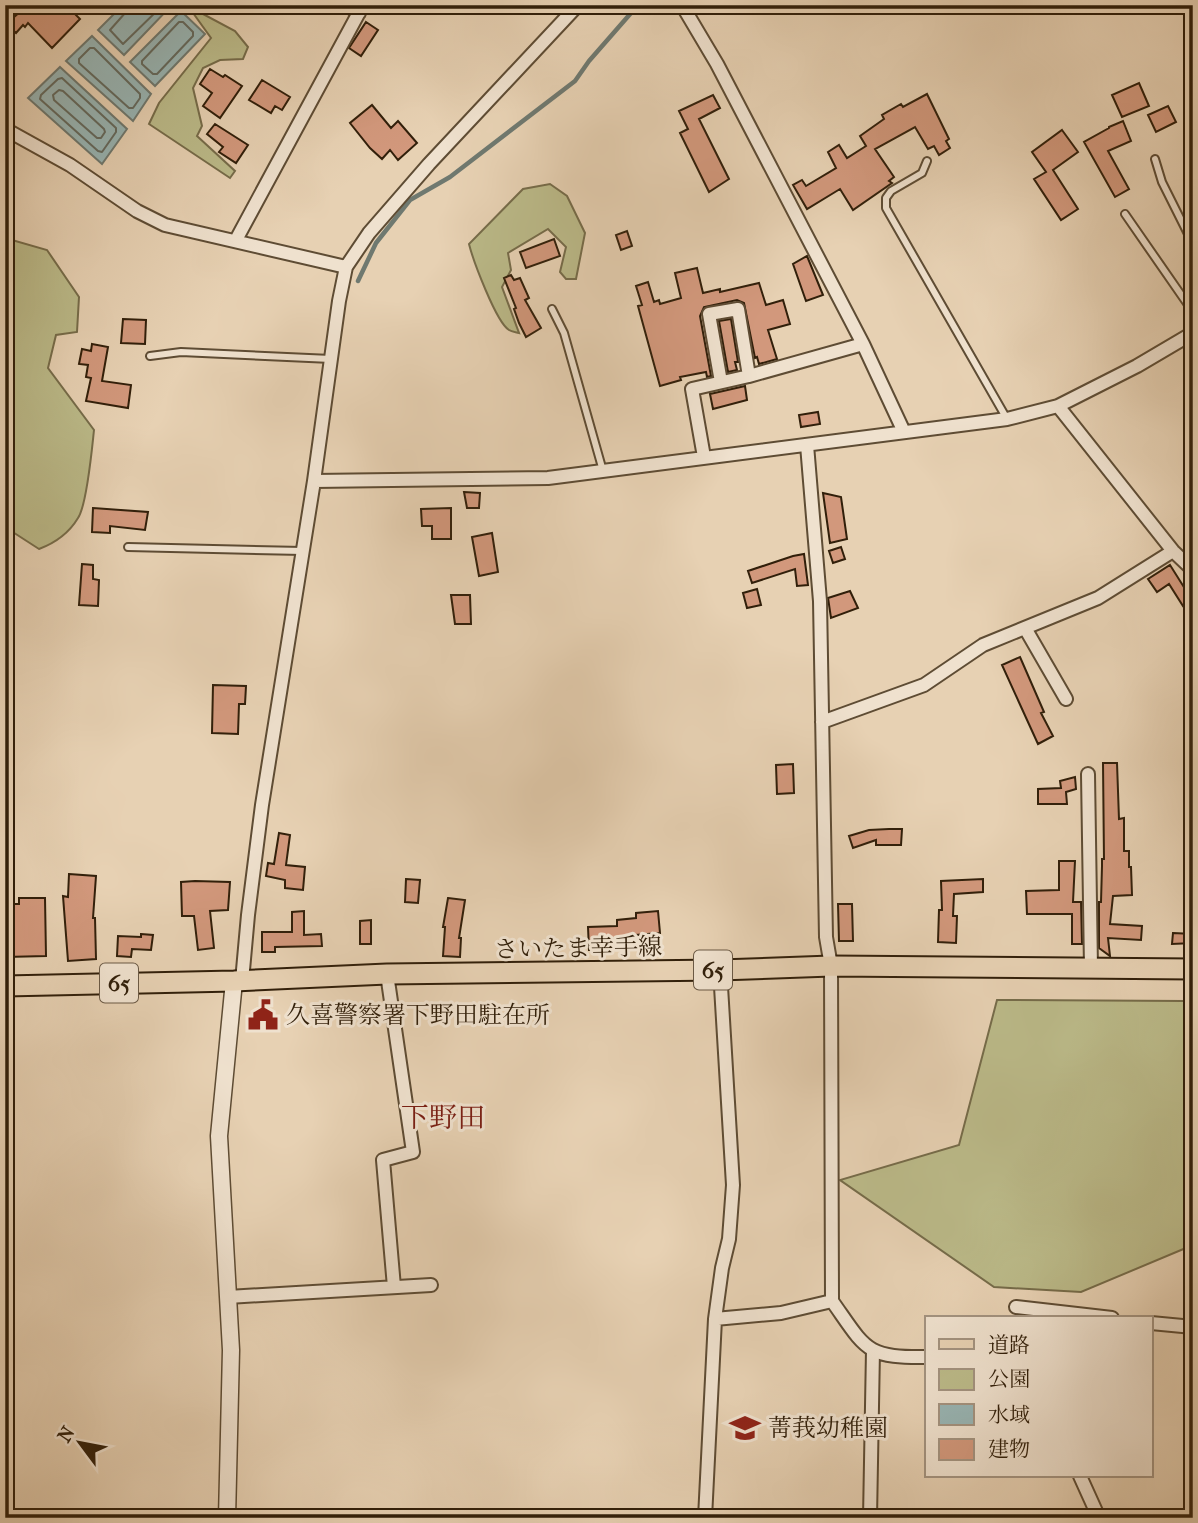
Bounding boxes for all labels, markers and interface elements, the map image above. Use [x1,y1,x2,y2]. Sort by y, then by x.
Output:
street label: さいたま幸手線 [494,933,662,963]
road number: 65 [694,951,732,990]
road number: 65 [100,964,138,1002]
public building icon: 久喜警察署下野田駐在所 [246,998,280,1032]
place label: 久喜警察署下野田駐在所 [286,1001,550,1029]
district label: 下野田 [401,1101,485,1134]
legend [925,1316,1152,1478]
text: 道路 [988,1333,1030,1357]
text: 公園 [988,1367,1030,1391]
text: 水域 [988,1403,1030,1427]
north arrow [46,1408,116,1478]
school or university icon: 菁莪幼稚園 [728,1411,762,1445]
place label: 菁莪幼稚園 [768,1414,888,1442]
text: N [53,1422,80,1446]
text: 建物 [988,1437,1030,1461]

